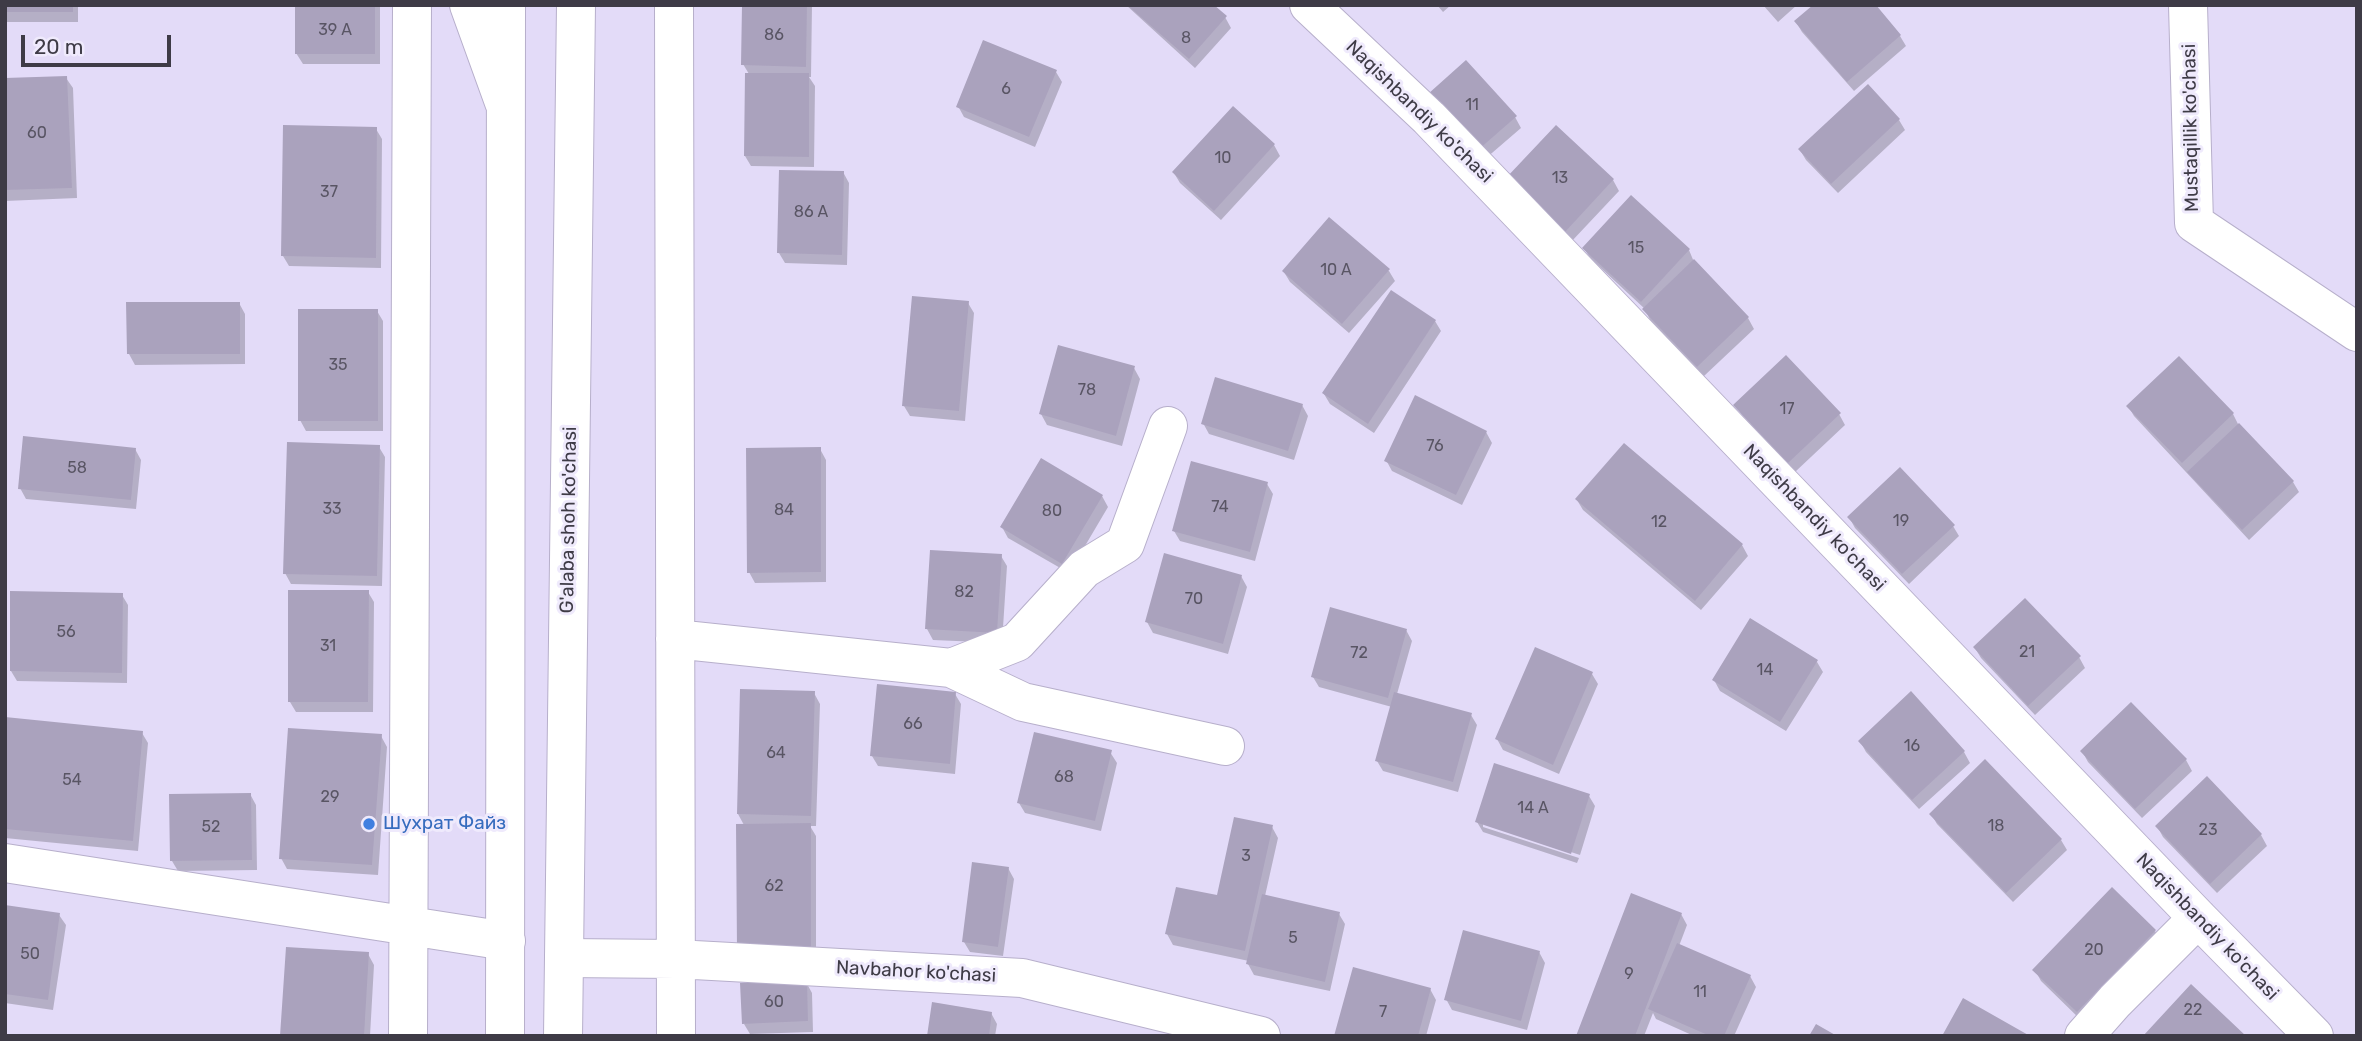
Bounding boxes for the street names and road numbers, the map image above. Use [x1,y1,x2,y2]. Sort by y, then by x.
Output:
street label: Naqishbandiy ko'chasi [1341,36,1497,188]
street label: Mustaqillik ko'chasi [2178,44,2204,212]
street label: G'alaba shoh ko'chasi [556,426,582,614]
street label: Naqishbandiy ko'chasi [1738,440,1890,596]
street label: Naqishbandiy ko'chasi [2131,849,2283,1005]
street label: Navbahor ko'chasi [835,956,997,988]

